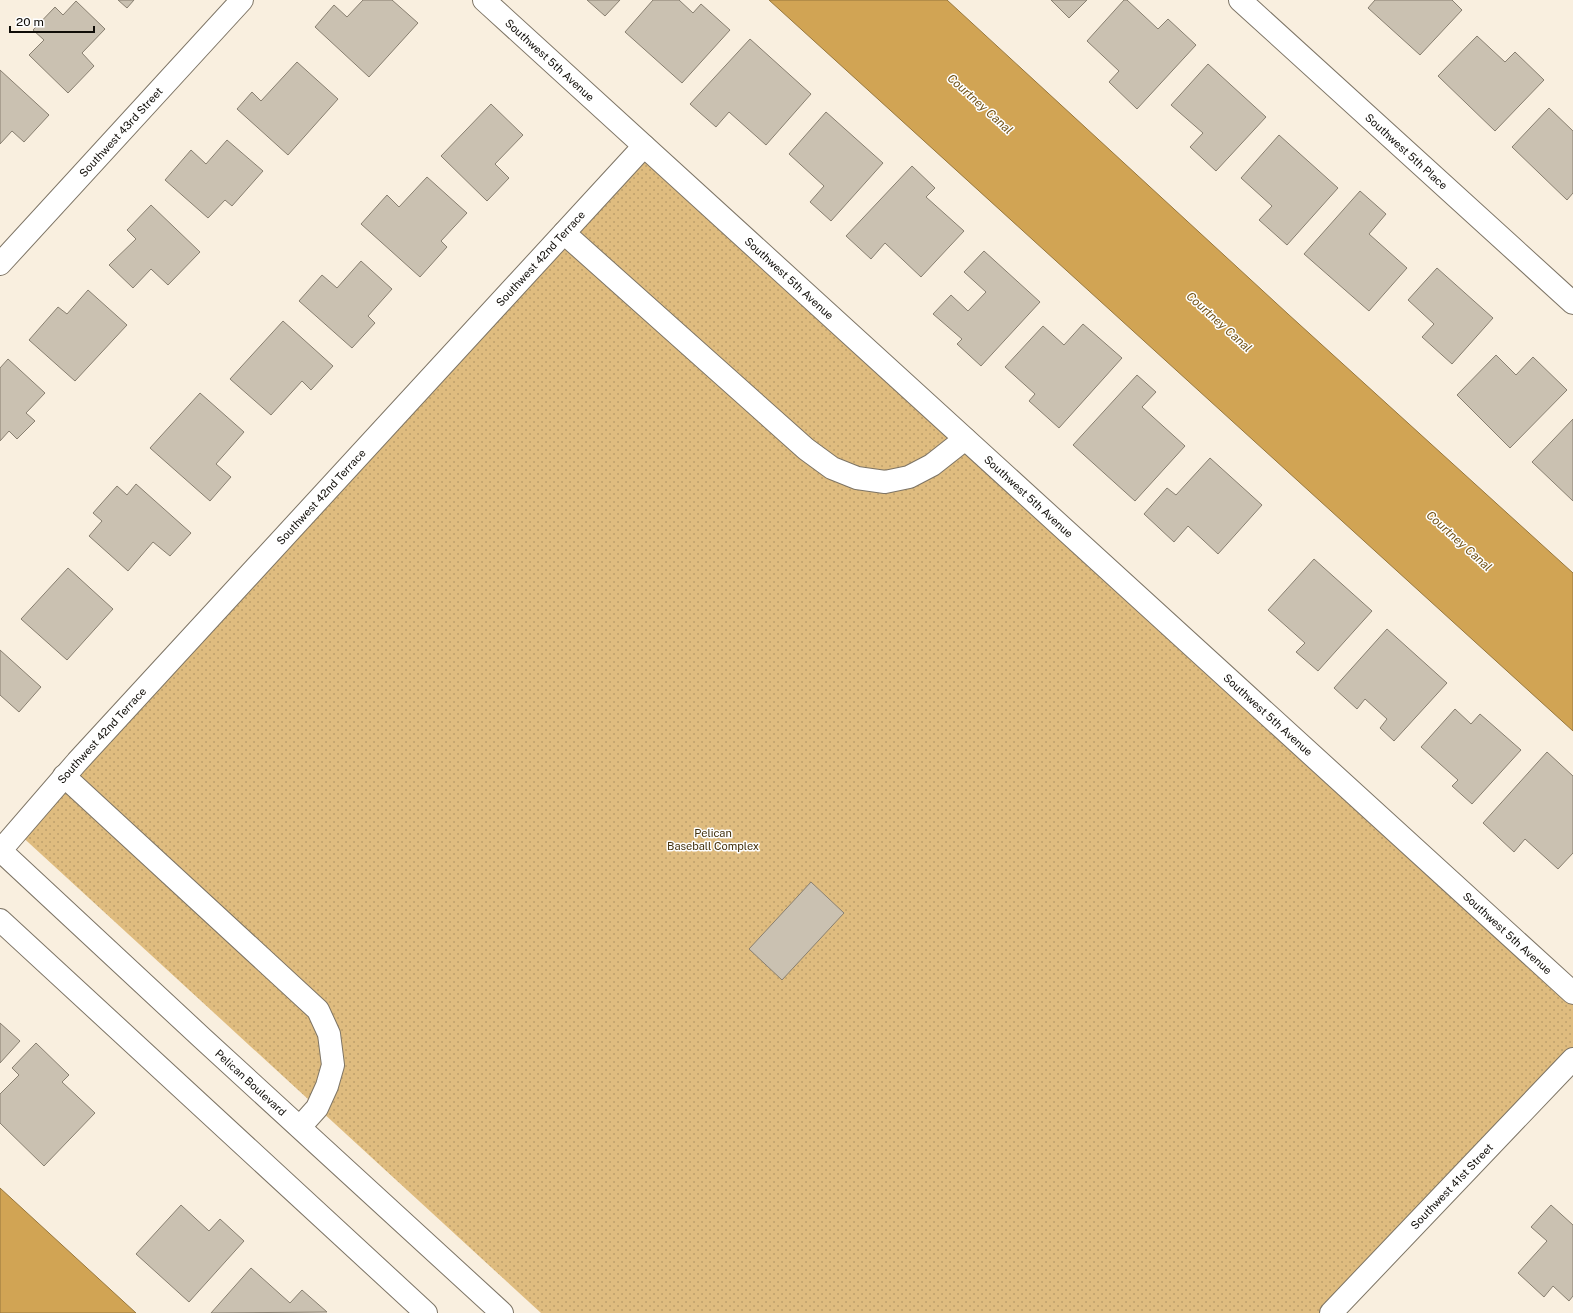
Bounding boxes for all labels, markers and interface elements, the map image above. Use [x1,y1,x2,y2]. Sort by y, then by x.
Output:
scale bar [10,8,94,34]
text: 20 m [16,15,44,29]
street label: Southwest 5th Avenue [503,17,597,103]
water label: Courtney Canal [944,71,1016,137]
street label: Southwest 43rd Street [77,85,165,179]
street label: Southwest 5th Place [1363,111,1450,192]
street label: Southwest 42nd Terrace [494,208,587,309]
street label: Southwest 5th Avenue [742,235,836,322]
water label: Courtney Canal [1183,289,1255,355]
street label: Southwest 42nd Terrace [274,447,368,547]
street label: Southwest 5th Avenue [982,453,1075,540]
water label: Courtney Canal [1423,508,1495,574]
street label: Southwest 5th Avenue [1221,671,1315,758]
street label: Southwest 42nd Terrace [55,685,148,786]
park label: Pelican Baseball Complex [667,827,759,852]
street label: Southwest 5th Avenue [1461,890,1554,977]
street label: Pelican Boulevard [213,1047,289,1118]
street label: Southwest 41st Street [1408,1141,1495,1232]

